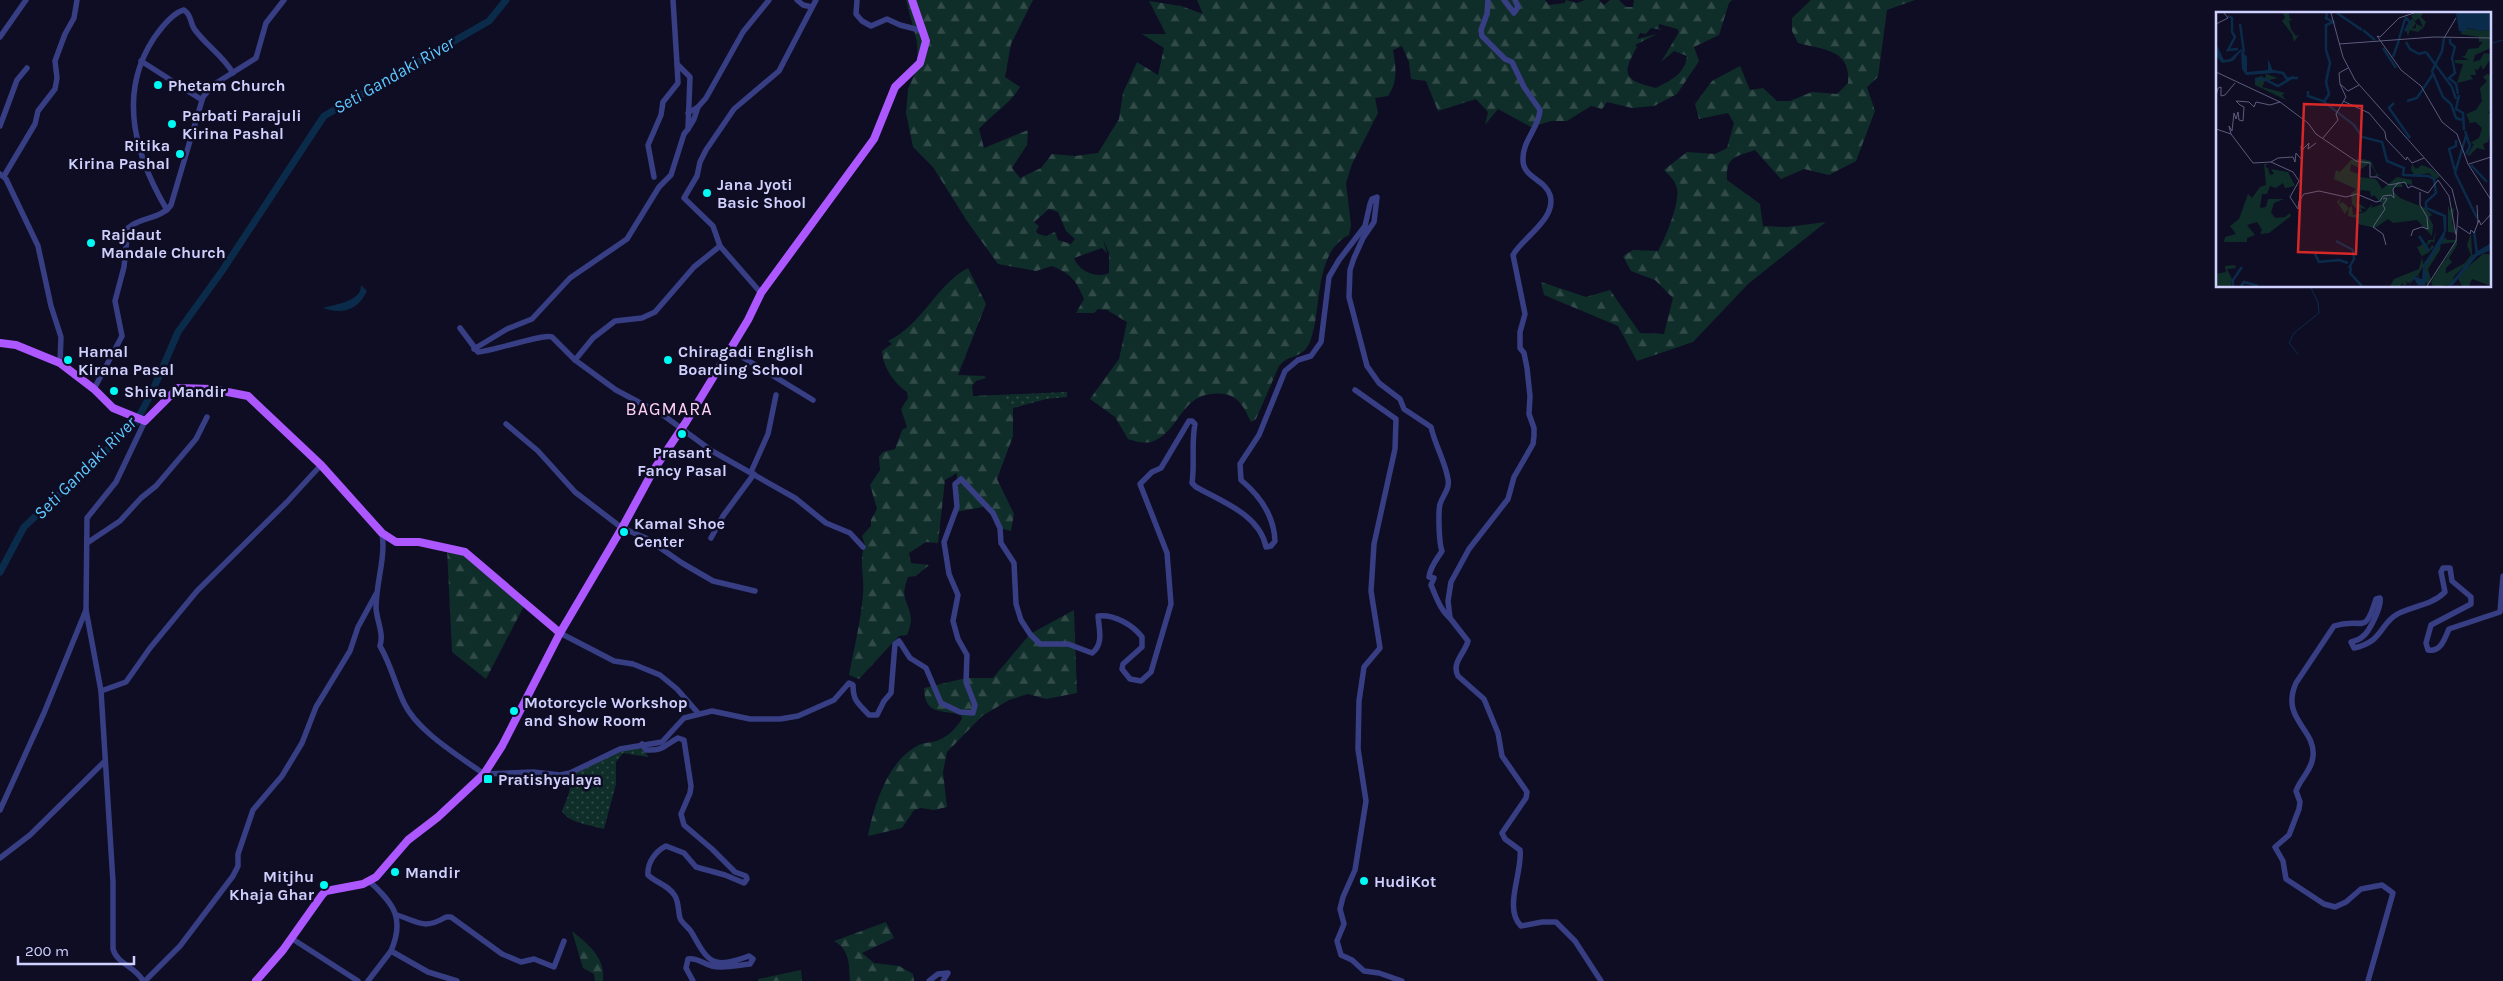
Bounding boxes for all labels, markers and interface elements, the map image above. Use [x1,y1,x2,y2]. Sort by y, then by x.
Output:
inset map [2216,12,2490,288]
water label: Seti Gandaki River [330,31,459,119]
place label: Phetam Church [168,76,286,95]
marker: Phetam Church [152,79,164,91]
place label: Parbati Parajuli Kirina Pashal [182,106,302,143]
marker: Parbati Parajuli Kirina Pashal [166,118,178,130]
place label: Ritika Kirina Pashal [68,136,170,173]
marker: Ritika Kirina Pashal [174,148,186,160]
place label: Jana Jyoti Basic Shool [717,175,806,212]
marker: Jana Jyoti Basic Shool [701,187,713,199]
place label: Rajdaut Mandale Church [101,225,226,262]
marker: Rajdaut Mandale Church [85,237,97,249]
place label: Hamal Kirana Pasal [78,342,174,379]
place label: Chiragadi English Boarding School [678,342,814,379]
marker: Hamal Kirana Pasal [62,354,74,366]
marker: Chiragadi English Boarding School [662,354,674,366]
place label: Shiva Mandir [124,382,227,401]
marker: Shiva Mandir [108,385,120,397]
district label: BAGMARA [625,398,713,420]
water label: Seti Gandaki River [29,411,142,524]
marker: Prasant Fancy Pasal [676,428,688,440]
place label: Prasant Fancy Pasal [637,443,727,480]
place label: Kamal Shoe Center [634,514,725,551]
marker: Kamal Shoe Center [618,526,630,538]
place label: Motorcycle Workshop and Show Room [524,693,688,730]
marker: Motorcycle Workshop and Show Room [508,705,520,717]
place label: Pratishyalaya [498,770,602,789]
marker: Pratishyalaya [482,773,494,785]
place label: Mandir [405,863,460,882]
marker: Mandir [389,866,401,878]
place label: Mitjhu Khaja Ghar [229,867,315,904]
place label: HudiKot [1374,872,1436,891]
marker: HudiKot [1358,875,1370,887]
marker: Mitjhu Khaja Ghar [318,879,330,891]
scale bar [18,934,134,966]
text: 200 m [25,942,69,960]

